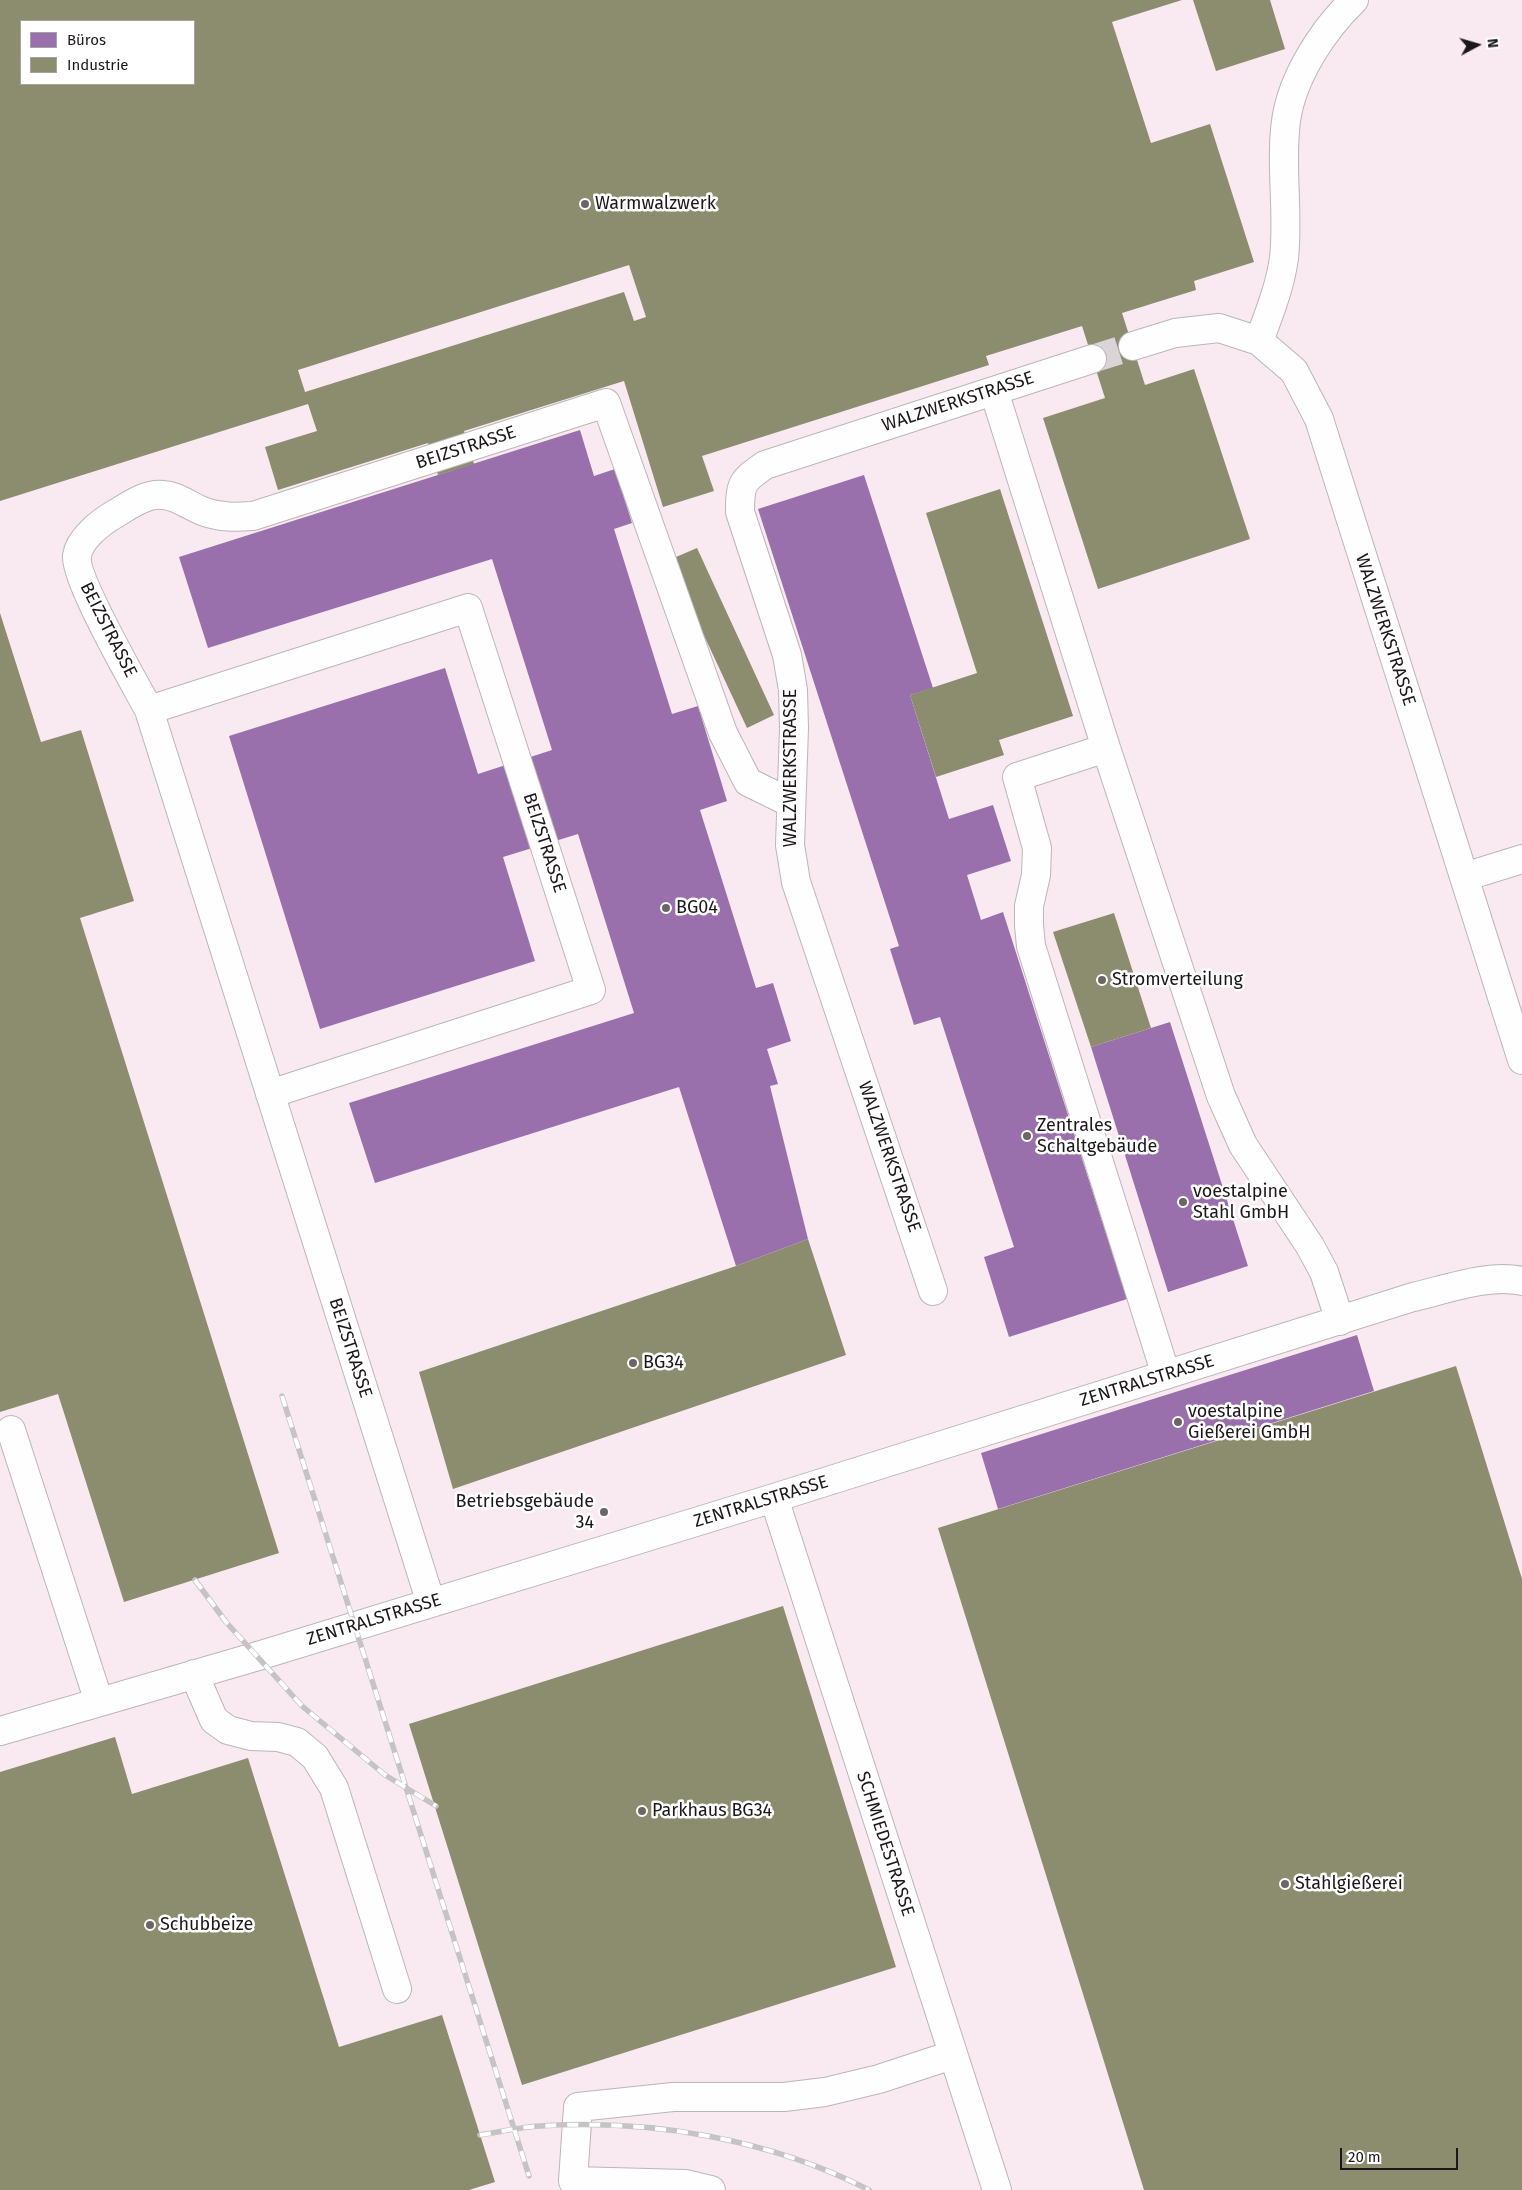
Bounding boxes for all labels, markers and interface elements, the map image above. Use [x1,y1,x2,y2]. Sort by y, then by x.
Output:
legend [20,20,195,85]
north arrow [1452,20,1502,70]
text: Büros [67,31,106,49]
text: N [1483,38,1501,49]
text: Industrie [67,56,129,74]
place label: Warmwalzwerk [595,193,716,215]
marker: Warmwalzwerk [579,198,591,210]
street label: WALZWERKSTRASSE [879,367,1037,437]
street label: BEIZSTRASSE [413,422,519,474]
street label: WALZWERKSTRASSE [1350,551,1420,709]
street label: BEIZSTRASSE [75,579,141,681]
street label: WALZWERKSTRASSE [780,689,802,847]
street label: BEIZSTRASSE [518,790,570,896]
place label: BG04 [676,897,718,919]
marker: BG04 [660,902,672,914]
place label: Stromverteilung [1112,969,1243,991]
marker: Stromverteilung [1096,974,1108,986]
street label: WALZWERKSTRASSE [853,1079,925,1235]
place label: Zentrales Schaltgebäude [1037,1115,1157,1158]
marker: Zentrales Schaltgebäude [1021,1130,1033,1142]
place label: voestalpine Stahl GmbH [1193,1181,1289,1224]
marker: voestalpine Stahl GmbH [1177,1196,1189,1208]
street label: BEIZSTRASSE [324,1295,376,1401]
street label: ZENTRALSTRASSE [1077,1350,1217,1412]
place label: BG34 [643,1352,684,1374]
marker: BG34 [627,1357,639,1369]
place label: voestalpine Gießerei GmbH [1188,1401,1311,1444]
marker: voestalpine Gießerei GmbH [1172,1416,1184,1428]
street label: ZENTRALSTRASSE [691,1471,831,1533]
place label: Betriebsgebäude 34 [456,1491,594,1534]
marker: Betriebsgebäude 34 [598,1506,610,1518]
street label: ZENTRALSTRASSE [304,1589,444,1651]
street label: SCHMIEDESTRASSE [851,1769,919,1919]
place label: Parkhaus BG34 [652,1800,772,1822]
marker: Parkhaus BG34 [636,1805,648,1817]
place label: Stahlgießerei [1295,1873,1403,1895]
marker: Stahlgießerei [1279,1878,1291,1890]
place label: Schubbeize [160,1914,253,1936]
marker: Schubbeize [144,1919,156,1931]
scale bar [1342,2138,1460,2170]
text: 20 m [1348,2148,1381,2166]

